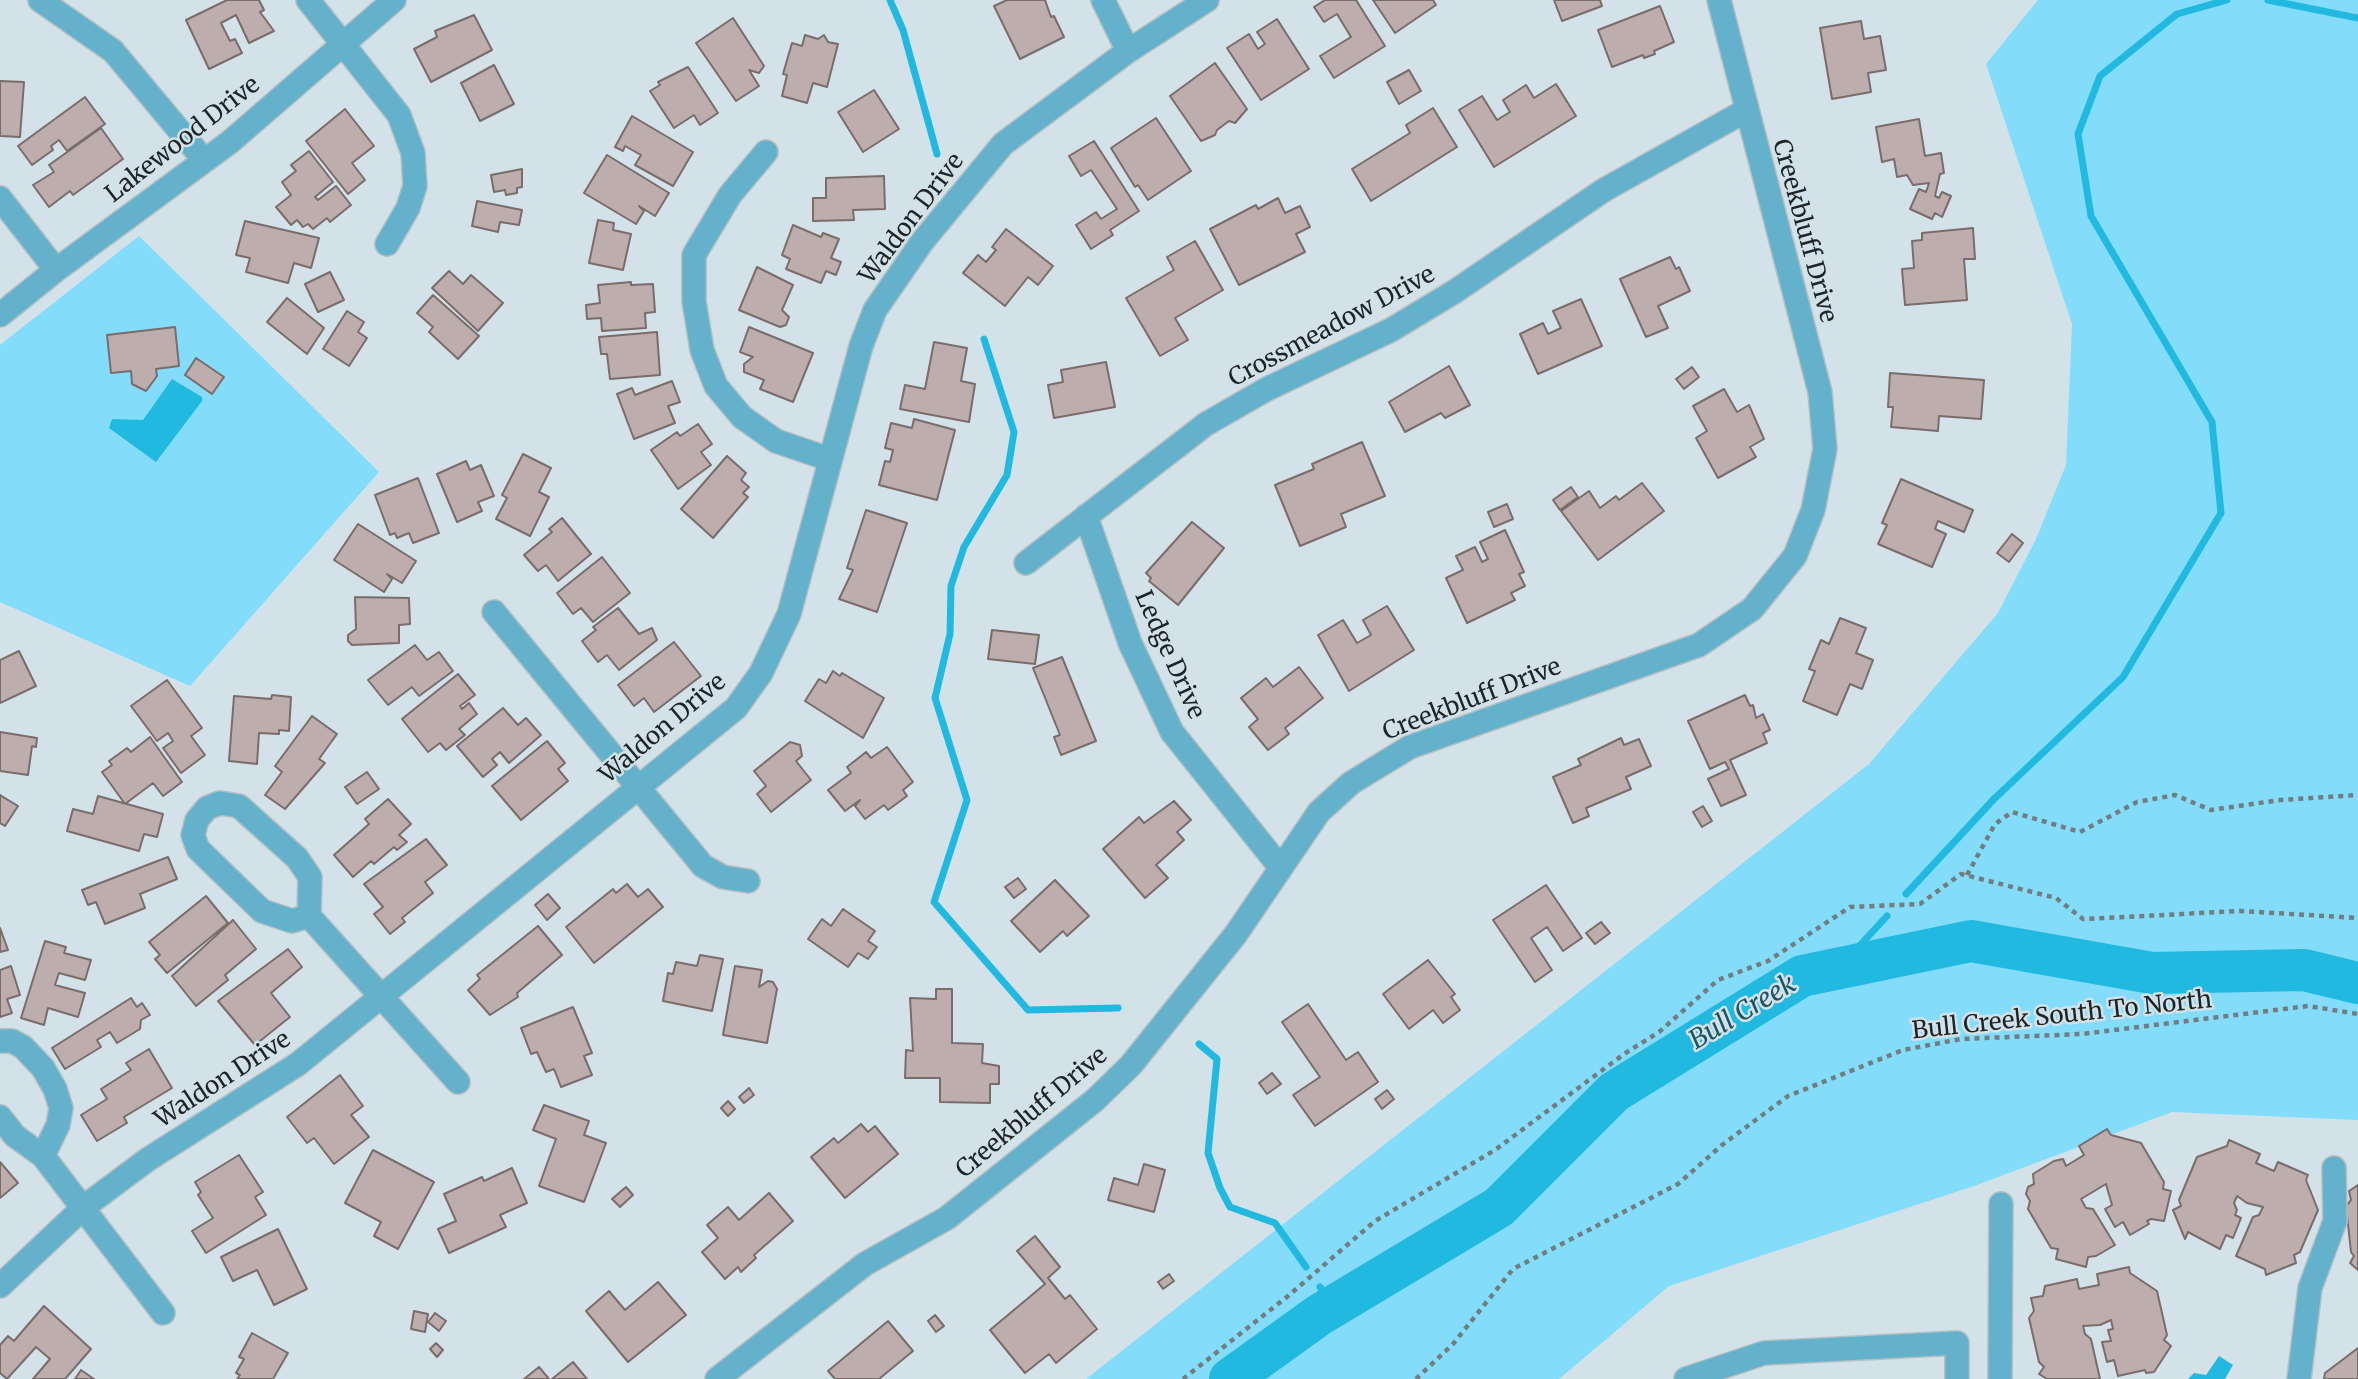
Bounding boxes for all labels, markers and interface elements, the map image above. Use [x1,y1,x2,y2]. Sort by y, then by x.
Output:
street label: Lakewood Drive [100,71,266,209]
street label: Creekbluff Drive [1766,136,1842,326]
street label: Waldon Drive [854,148,970,290]
street label: Crossmeadow Drive [1224,261,1440,393]
street label: Ledge Drive [1128,586,1210,724]
street label: Creekbluff Drive [1379,653,1565,747]
street label: Waldon Drive [594,668,732,790]
water label: Bull Creek [1684,969,1802,1057]
street label: Bull Creek South To North [1911,986,2213,1046]
street label: Waldon Drive [150,1025,296,1135]
street label: Creekbluff Drive [951,1041,1113,1185]

